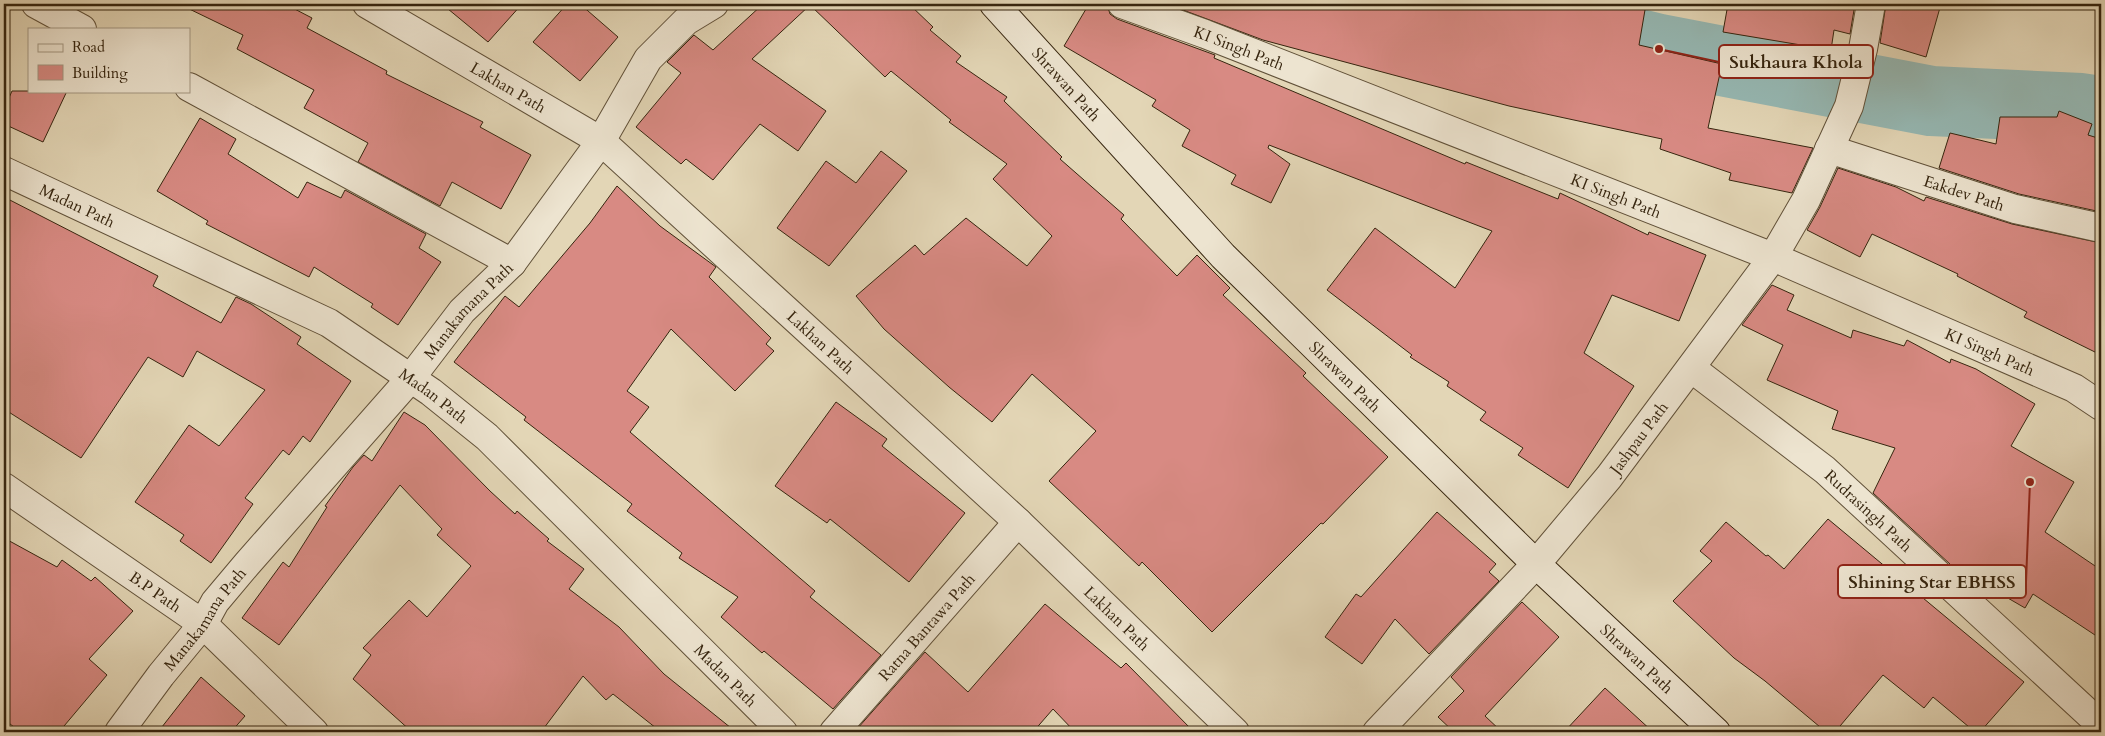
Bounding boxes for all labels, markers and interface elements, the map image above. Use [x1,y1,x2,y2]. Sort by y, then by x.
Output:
street label: KI Singh Path [1191,21,1288,76]
legend [28,28,190,92]
text: Road [72,37,105,57]
street label: Shrawan Path [1027,43,1105,127]
callout: Sukhaura Khola [1719,45,1873,78]
text: Sukhaura Khola [1729,50,1863,75]
street label: Lakhan Path [466,57,550,119]
text: Building [72,63,128,83]
street label: KI Singh Path [1567,169,1665,224]
street label: Eakdev Path [1921,170,2007,217]
street label: Madan Path [36,179,119,233]
street label: Manakamana Path [419,258,518,364]
street label: Lakhan Path [782,306,859,379]
street label: KI Singh Path [1941,323,2038,382]
street label: Shrawan Path [1304,337,1386,418]
street label: Madan Path [394,363,472,429]
street label: Jashpau Path [1604,397,1674,481]
street label: Rudrasingh Path [1819,465,1917,558]
street label: Manakamana Path [159,563,252,676]
callout: Shining Star EBHSS [1838,565,2026,598]
street label: B.P Path [124,566,186,618]
street label: Ratna Bantawa Path [874,569,980,686]
text: Shining Star EBHSS [1848,570,2016,595]
street label: Lakhan Path [1078,581,1155,656]
street label: Shrawan Path [1595,619,1678,699]
street label: Madan Path [689,639,762,712]

